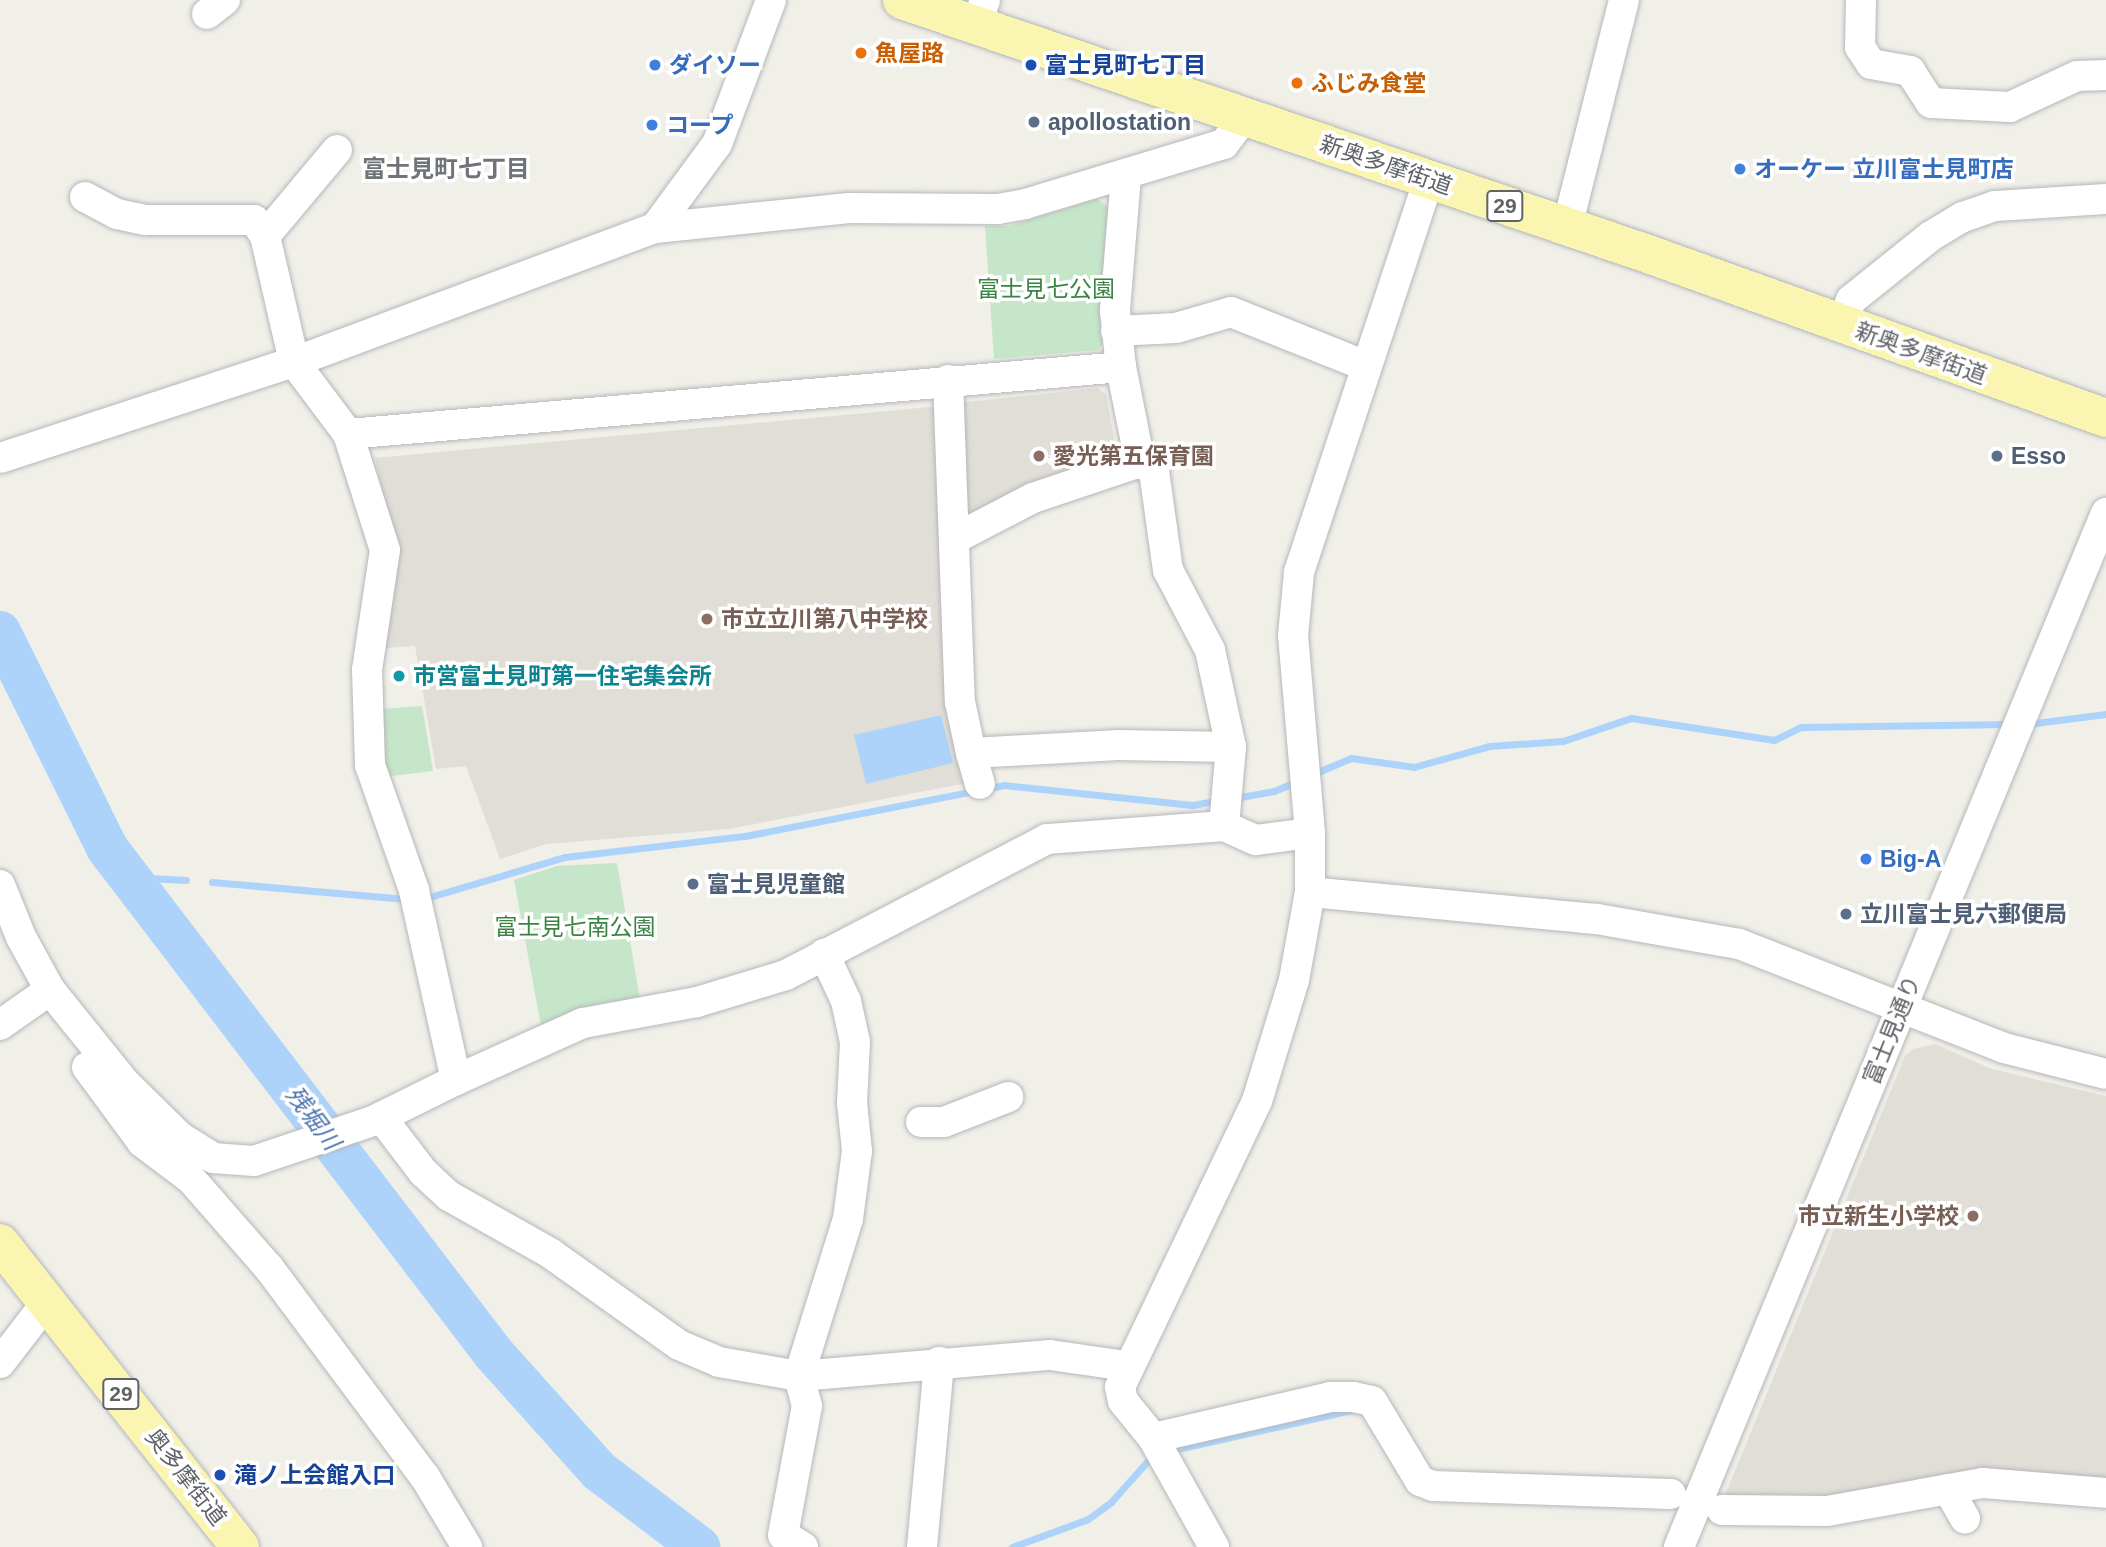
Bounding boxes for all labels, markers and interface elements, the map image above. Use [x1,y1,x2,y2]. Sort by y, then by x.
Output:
place label: 魚屋路 [875,39,944,67]
marker: 魚屋路 [853,45,869,61]
place label: ダイソー [669,51,761,79]
place label: 富士見町七丁目 [1045,51,1206,79]
marker: ダイソー [647,57,663,73]
marker: 富士見町七丁目 [1023,57,1039,73]
place label: ふじみ食堂 [1311,69,1426,97]
marker: ふじみ食堂 [1289,75,1305,91]
place label: apollostation [1048,108,1191,136]
place label: コープ [666,111,735,139]
marker: apollostation [1026,114,1042,130]
marker: コープ [644,117,660,133]
street label: 新奥多摩街道 [1316,129,1456,201]
district label: 富士見町七丁目 [362,155,530,183]
place label: オーケー 立川富士見町店 [1754,155,2013,183]
marker: オーケー 立川富士見町店 [1732,161,1748,177]
road number: 29 [1486,188,1524,224]
park label: 富士見七公園 [977,275,1115,303]
street label: 新奥多摩街道 [1851,316,1991,390]
place label: 愛光第五保育園 [1053,442,1214,470]
place label: Esso [2011,442,2066,470]
marker: 愛光第五保育園 [1031,448,1047,464]
marker: Esso [1989,448,2005,464]
place label: 市立立川第八中学校 [721,605,928,633]
marker: 市立立川第八中学校 [699,611,715,627]
place label: 市営富士見町第一住宅集会所 [413,662,712,690]
marker: 市営富士見町第一住宅集会所 [391,668,407,684]
place label: Big-A [1880,845,1941,873]
marker: Big-A [1858,851,1874,867]
place label: 富士見児童館 [707,870,845,898]
marker: 富士見児童館 [685,876,701,892]
place label: 立川富士見六郵便局 [1860,900,2067,928]
marker: 立川富士見六郵便局 [1838,906,1854,922]
park label: 富士見七南公園 [495,913,655,941]
street label: 富士見通り [1858,972,1926,1088]
water label: 残堀川 [280,1081,346,1155]
place label: 市立新生小学校 [1798,1202,1959,1230]
marker: 市立新生小学校 [1965,1208,1981,1224]
road number: 29 [102,1376,140,1412]
street label: 奥多摩街道 [140,1423,232,1531]
place label: 滝ノ上会館入口 [234,1461,395,1489]
marker: 滝ノ上会館入口 [212,1467,228,1483]

